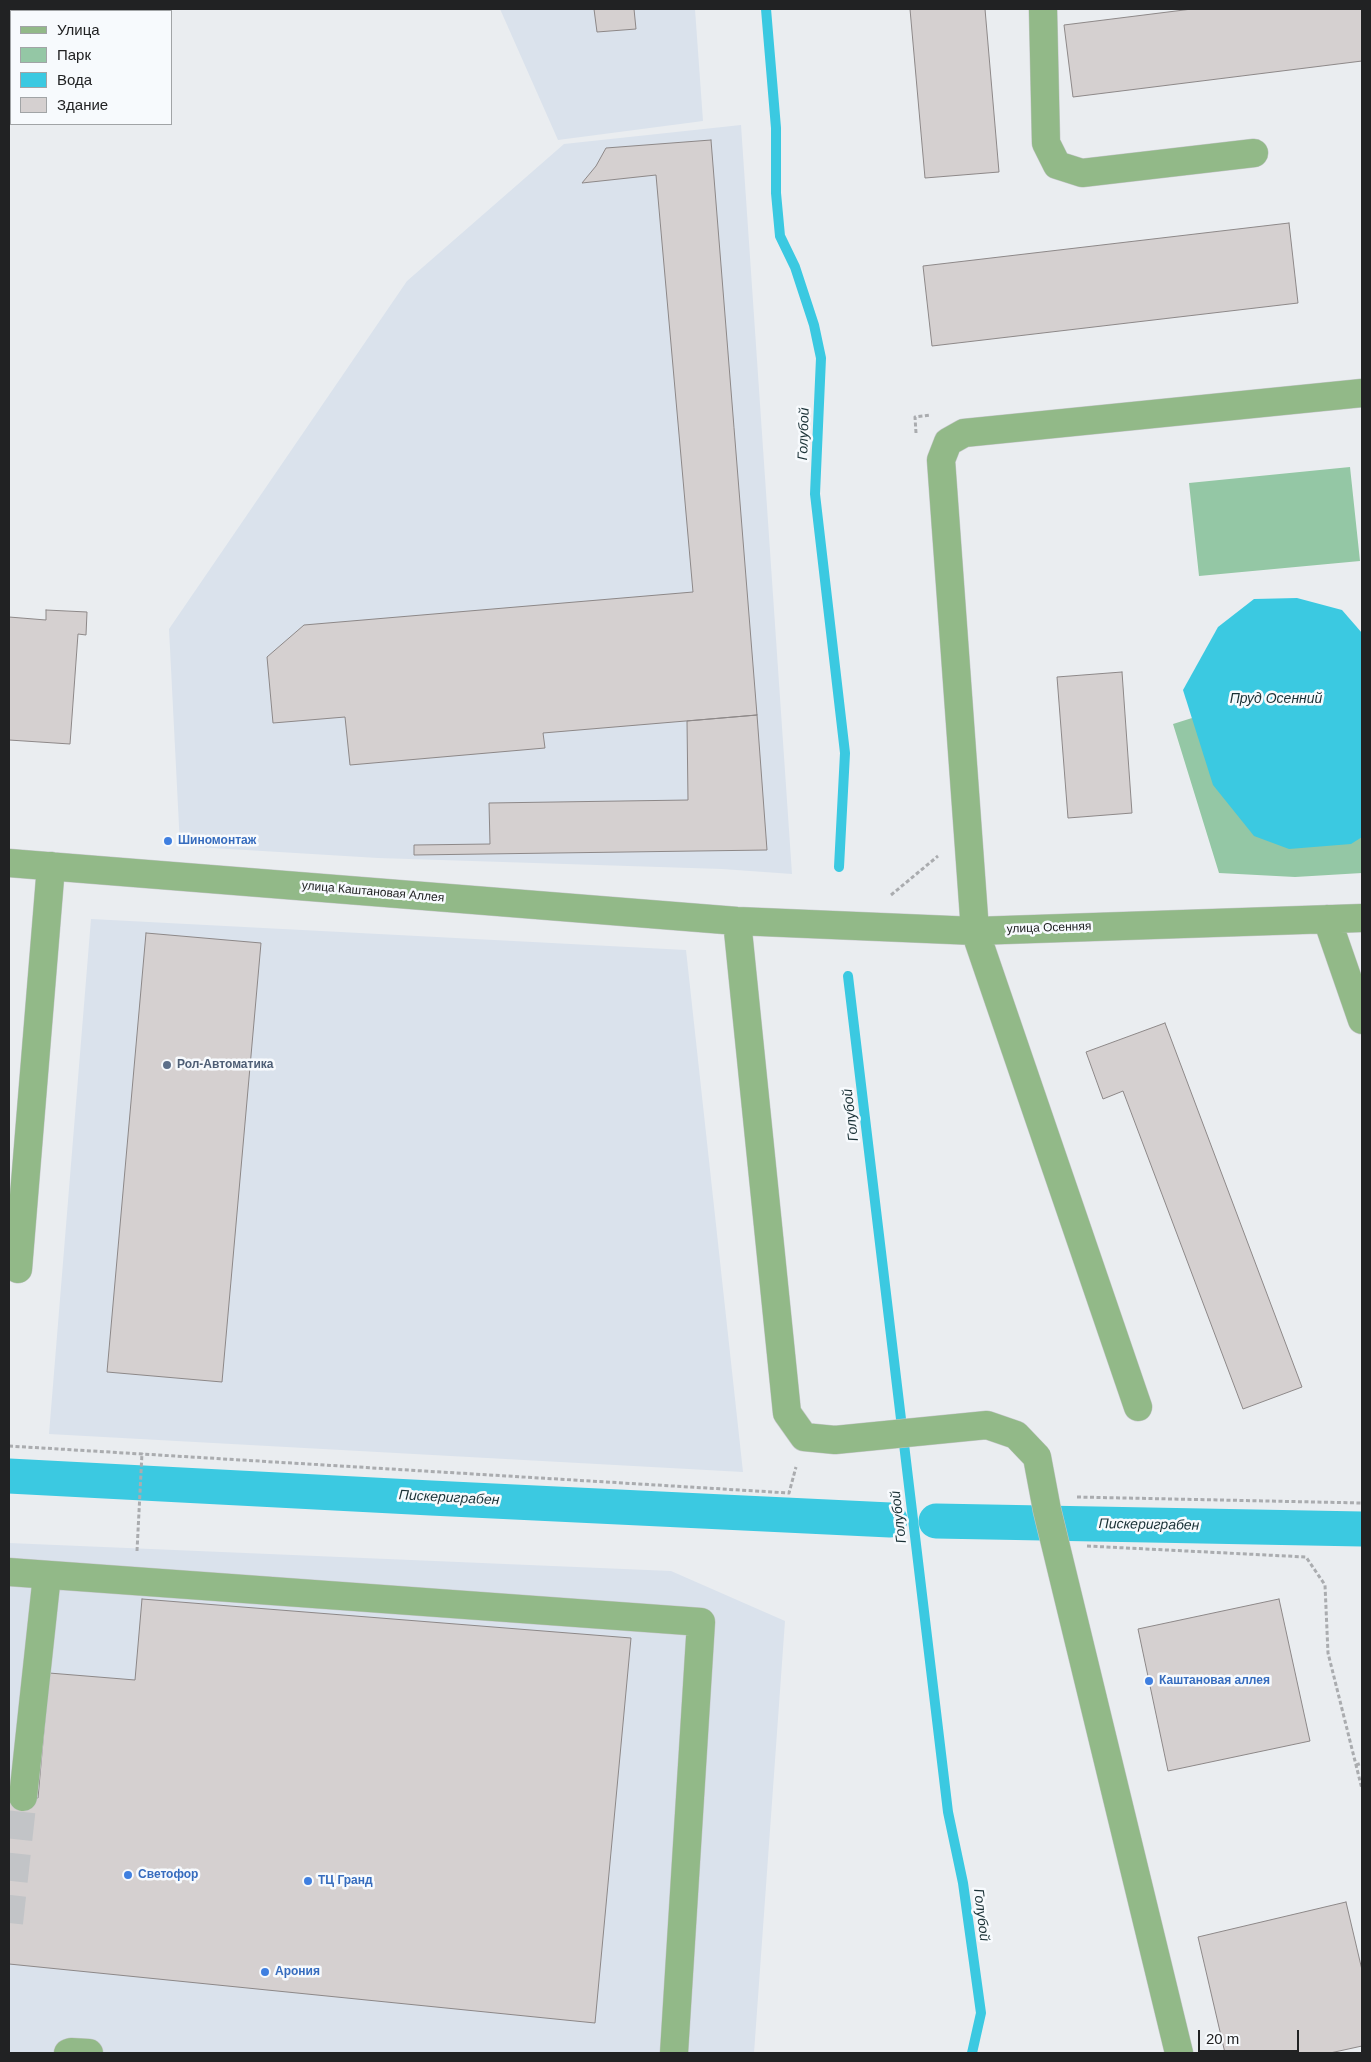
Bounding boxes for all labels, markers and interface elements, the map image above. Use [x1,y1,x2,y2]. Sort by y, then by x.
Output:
legend [10,10,172,125]
text: Улица [57,21,100,38]
text: Парк [57,46,91,63]
text: Вода [57,71,92,88]
text: Здание [57,96,108,113]
water label: Голубой [795,407,813,461]
water label: Пруд Осенний [1230,691,1322,707]
place label: Шиномонтаж [178,834,256,848]
marker: Шиномонтаж [162,835,174,847]
street label: улица Каштановая Аллея [301,879,445,905]
street label: улица Осенняя [1006,919,1092,937]
place label: Рол-Автоматика [177,1058,273,1072]
marker: Рол-Автоматика [161,1059,173,1071]
water label: Голубой [839,1088,863,1142]
water label: Пискериграбен [398,1487,500,1509]
water label: Голубой [887,1490,911,1544]
water label: Пискериграбен [1098,1516,1200,1534]
place label: Каштановая аллея [1159,1674,1270,1688]
marker: Каштановая аллея [1143,1675,1155,1687]
place label: Светофор [138,1868,198,1882]
marker: Светофор [122,1869,134,1881]
place label: ТЦ Гранд [318,1874,373,1888]
marker: ТЦ Гранд [302,1875,314,1887]
water label: Голубой [969,1888,993,1942]
place label: Арония [275,1965,320,1979]
marker: Арония [259,1966,271,1978]
scale bar [1201,2020,1302,2052]
text: 20 m [1206,2030,1239,2047]

